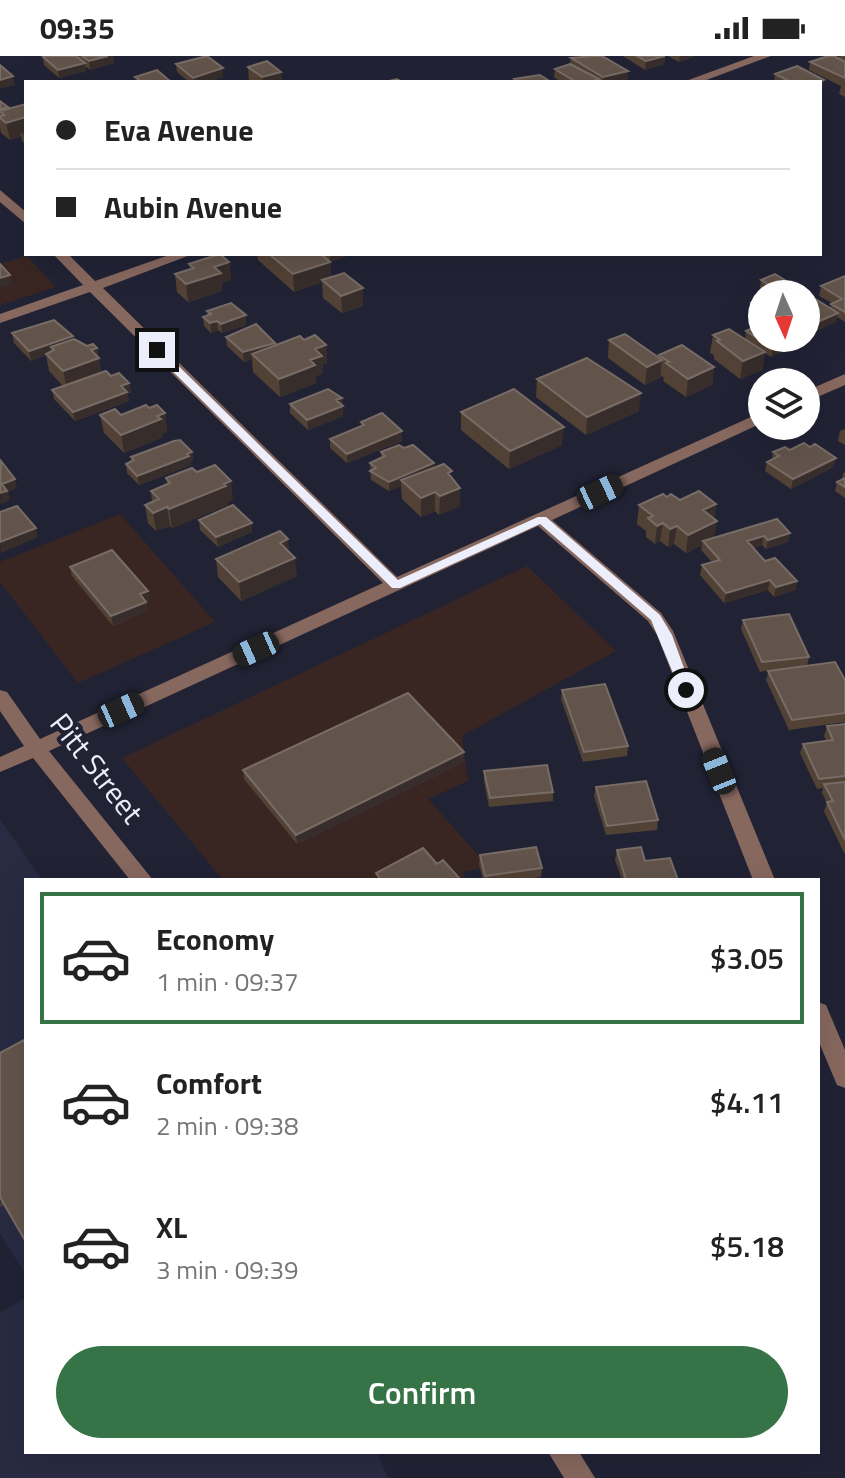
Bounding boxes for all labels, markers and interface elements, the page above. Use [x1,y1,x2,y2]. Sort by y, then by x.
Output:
text: 09:35 [40,5,115,51]
text: Eva Avenue [104,107,253,153]
text: Aubin Avenue [104,184,282,230]
north arrow [748,280,820,352]
map controls [748,280,820,440]
route end [139,332,175,368]
button: layers [748,368,820,440]
car [573,471,627,513]
car [229,628,283,670]
route start [668,672,704,708]
car [94,689,148,731]
street label: Pitt Street [39,703,155,833]
car [699,744,739,798]
text: Economy [156,916,274,962]
icon: car [60,922,132,994]
text: $3.05 [710,935,784,981]
text: 1 min · 09:37 [156,962,299,1001]
text: Comfort [156,1060,262,1106]
icon: car [60,1066,132,1138]
text: $4.11 [710,1079,784,1125]
text: 2 min · 09:38 [156,1106,299,1145]
text: XL [156,1204,187,1250]
icon: car [60,1210,132,1282]
text: $5.18 [710,1223,784,1269]
text: 3 min · 09:39 [156,1250,299,1289]
button: Confirm [56,1346,788,1438]

